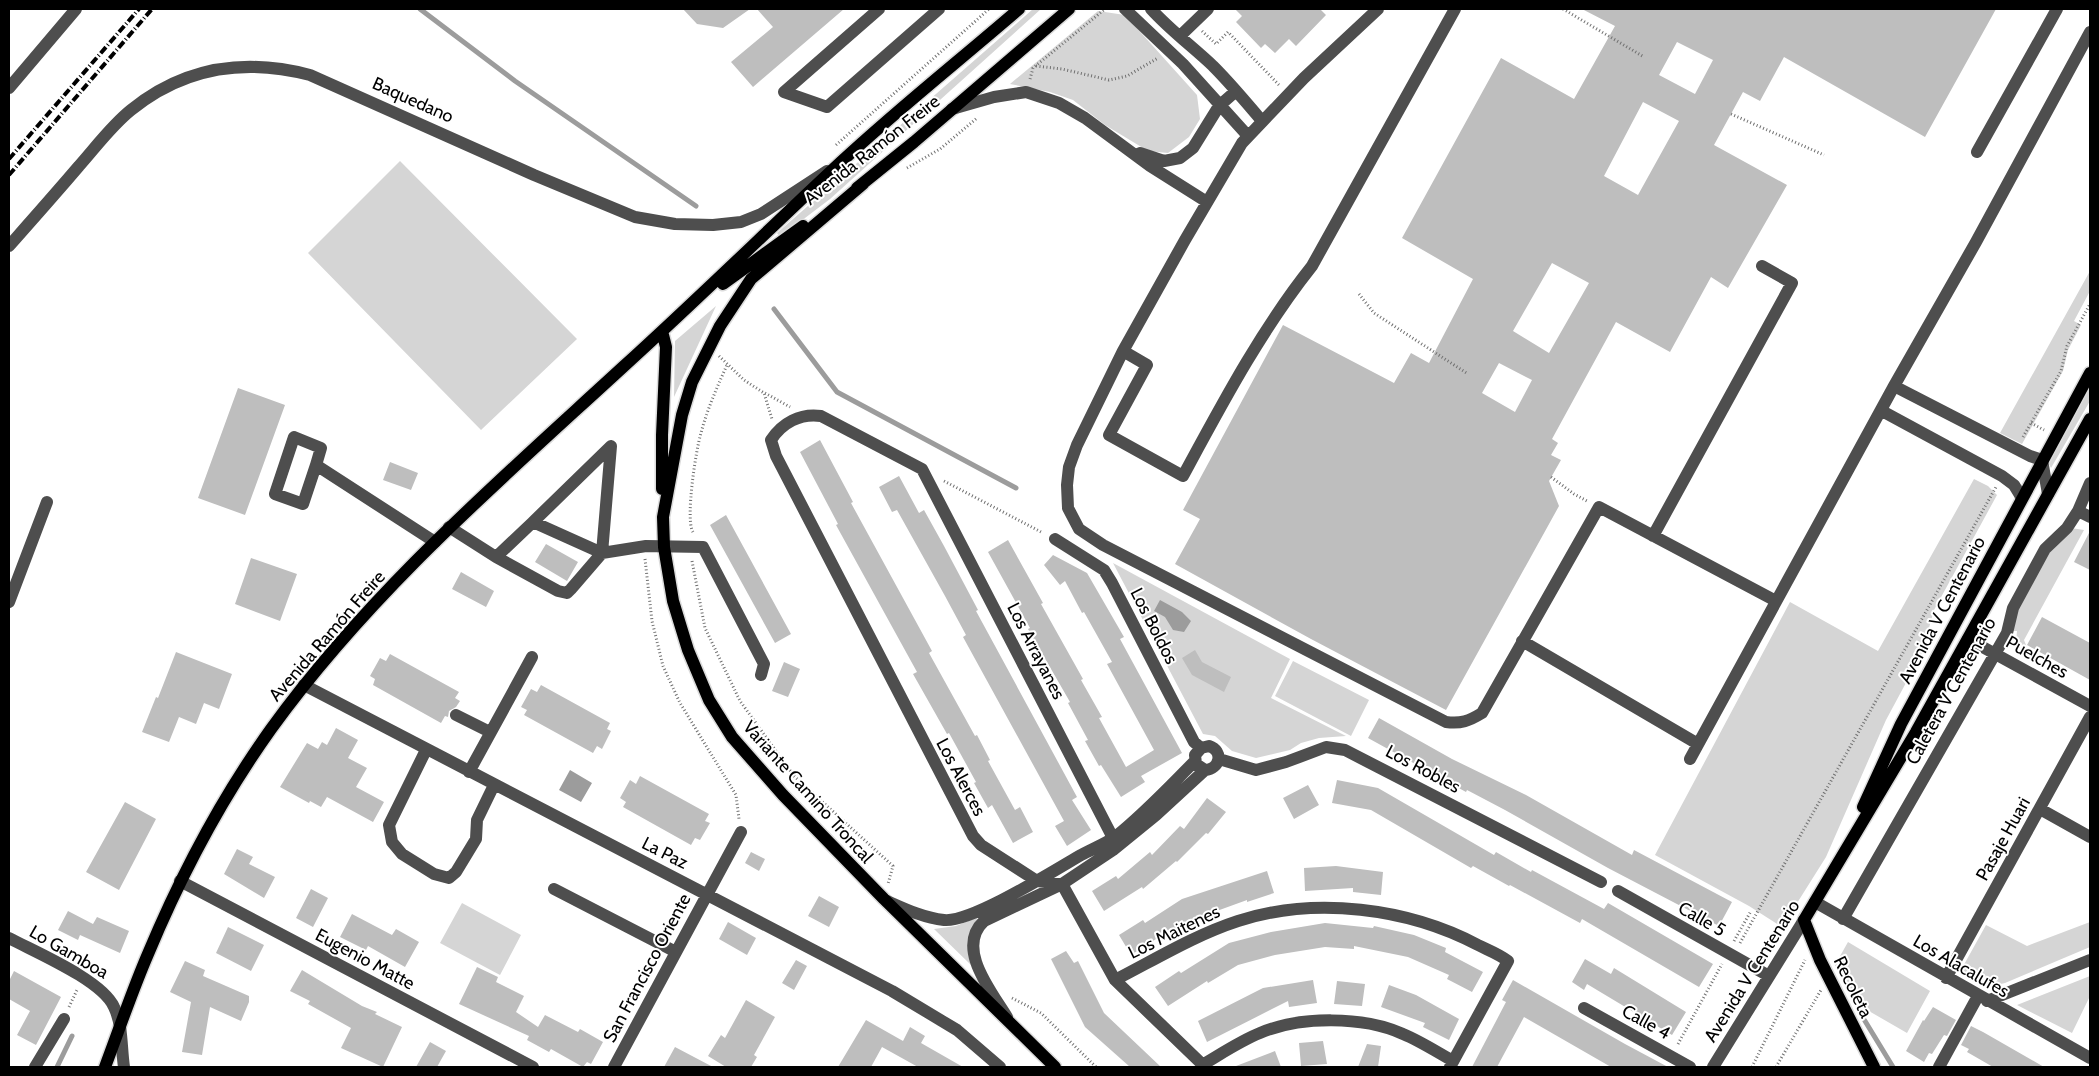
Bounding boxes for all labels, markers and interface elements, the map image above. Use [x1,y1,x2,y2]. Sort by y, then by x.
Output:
street label: Baquedano [369,72,457,128]
street label: Avenida Ramón Freire [800,90,944,210]
street label: Avenida V Centenario [1894,533,1990,687]
street label: Avenida Ramón Freire [264,566,390,706]
street label: Los Boldos [1125,584,1183,668]
street label: Los Arrayanes [1002,599,1070,703]
street label: Caletera V Centenario [1901,613,2001,768]
street label: Puelches [2002,631,2072,683]
street label: Variante Camino Troncal [738,716,878,868]
street label: Los Alerces [931,734,991,820]
street label: Los Robles [1382,740,1464,798]
street label: Pasaje Huari [1971,793,2035,885]
street label: La Paz [638,832,692,874]
street label: San Francisco Oriente [599,890,695,1046]
street label: Avenida V Centenario [1699,896,1805,1046]
street label: Calle 5 [1674,897,1730,941]
street label: Los Maitenes [1125,900,1223,964]
street label: Lo Gamboa [25,921,113,984]
street label: Eugenio Matte [312,924,418,994]
street label: Los Alacalufes [1909,930,2013,1002]
street label: Recoleta [1829,953,1877,1022]
street label: Calle 4 [1618,1000,1674,1044]

